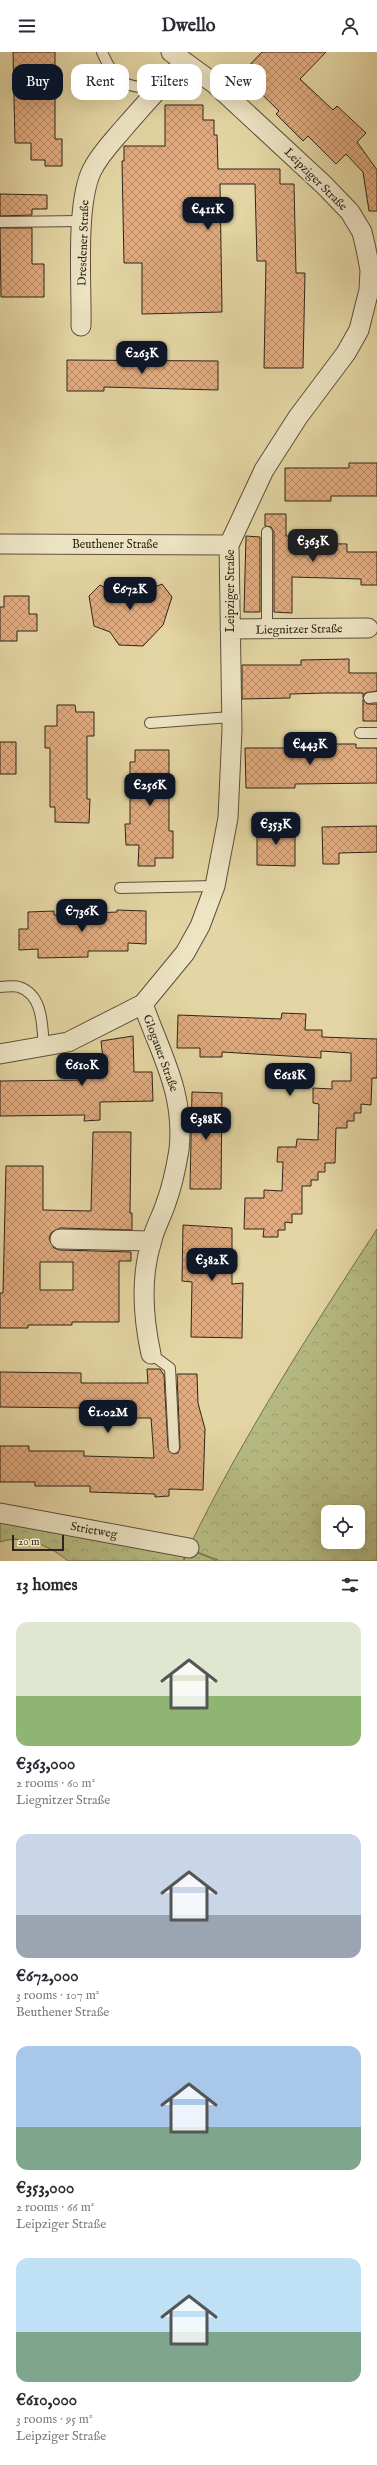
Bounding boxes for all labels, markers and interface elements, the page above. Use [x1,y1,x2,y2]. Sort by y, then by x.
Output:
icon: menu [16,15,38,37]
text: Dwello [162,15,215,38]
icon: person [339,15,361,37]
chip: Buy [12,64,63,100]
chip: Rent [71,64,129,100]
chip: Filters [137,64,202,100]
chip: New [210,64,266,100]
street label: Leipziger Straße [280,145,351,215]
pin: €411K [180,197,236,231]
street label: Dresdener Straße [75,199,93,286]
text: €411K [191,201,225,218]
pin: €263K [114,341,170,375]
text: €263K [125,345,159,362]
pin: €363K [285,529,341,563]
text: €363K [297,533,329,550]
street label: Beuthener Straße [72,537,159,552]
street label: Leipziger Straße [223,549,239,633]
pin: €672K [102,577,158,611]
text: €672K [113,581,147,598]
street label: Liegnitzer Straße [255,621,343,638]
pin: €443K [282,732,338,766]
text: €443K [293,736,327,753]
pin: €256K [122,773,178,807]
text: €256K [133,777,167,794]
pin: €353K [248,812,304,846]
text: €353K [260,816,292,833]
pin: €736K [54,899,110,933]
text: €736K [65,903,99,920]
street label: Glogauer Straße [140,1012,182,1094]
pin: €610K [54,1053,110,1087]
text: €610K [65,1057,99,1074]
pin: €618K [262,1063,318,1097]
text: €618K [274,1067,306,1084]
pin: €388K [178,1107,234,1141]
text: €388K [190,1111,222,1128]
pin: €382K [184,1248,240,1282]
text: €382K [195,1252,229,1269]
pin: €1.02M [75,1400,141,1434]
text: €1.02M [88,1404,128,1421]
map controls [321,1505,365,1549]
button: locate [321,1505,365,1549]
street label: Strietweg [69,1519,119,1542]
scale bar [12,1533,64,1552]
text: 20 m [18,1535,39,1549]
icon: filters [339,1574,361,1596]
text: 13 homes [16,1575,77,1596]
icon: home [153,1648,225,1720]
text: €363,000 [16,1754,75,1775]
text: 2 rooms · 60 m² [16,1775,95,1792]
text: Liegnitzer Straße [16,1792,110,1809]
icon: home [153,1860,225,1932]
text: €672,000 [16,1966,79,1987]
text: 3 rooms · 107 m² [16,1987,99,2004]
text: Beuthener Straße [16,2004,109,2021]
icon: home [153,2072,225,2144]
text: €353,000 [16,2178,74,2199]
text: 2 rooms · 66 m² [16,2199,94,2216]
text: Leipziger Straße [16,2216,106,2233]
icon: home [153,2284,225,2356]
text: €610,000 [16,2390,77,2411]
text: 3 rooms · 95 m² [16,2411,93,2428]
text: Leipziger Straße [16,2428,106,2445]

